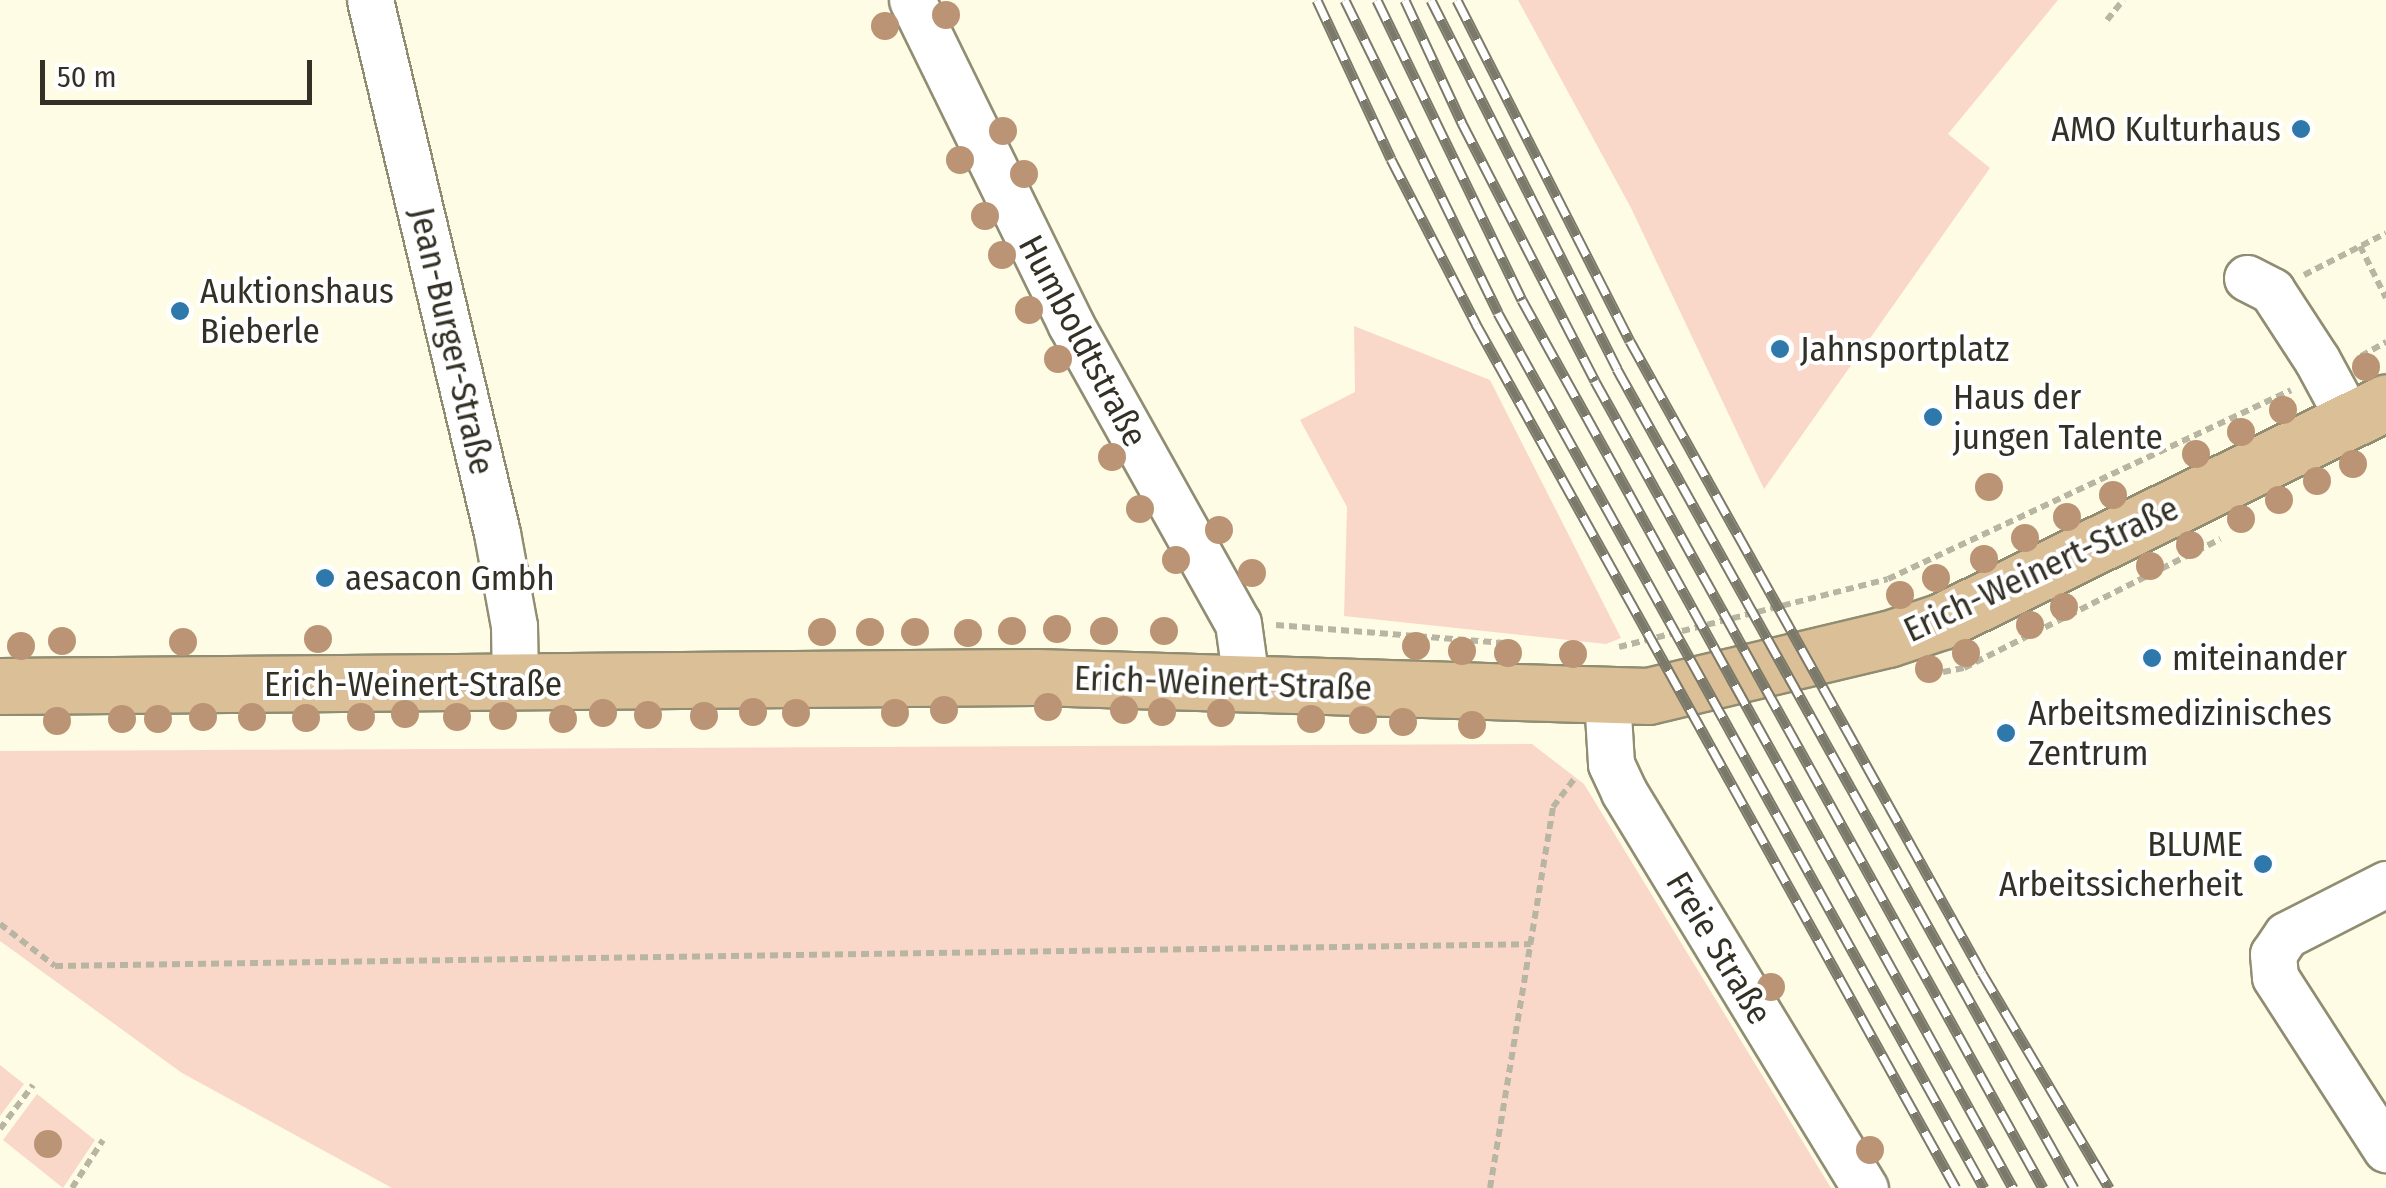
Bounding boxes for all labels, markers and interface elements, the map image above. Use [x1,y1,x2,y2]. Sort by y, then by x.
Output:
scale bar [45,40,318,102]
text: 50 m [57,59,117,95]
place label: AMO Kulturhaus [2051,108,2281,150]
marker: AMO Kulturhaus [2290,118,2312,140]
street label: Jean-Burger-Straße [401,203,503,479]
street label: Humboldtstraße [1010,228,1156,454]
place label: Auktionshaus Bieberle [200,270,394,352]
marker: Auktionshaus Bieberle [169,300,191,322]
place label: Jahnsportplatz [1800,328,2009,370]
marker: Jahnsportplatz [1769,338,1791,360]
place label: Haus der jungen Talente [1953,376,2163,458]
marker: Haus der jungen Talente [1922,406,1944,428]
street label: Erich-Weinert-Straße [1897,487,2185,651]
place label: aesacon Gmbh [345,557,555,599]
marker: aesacon Gmbh [314,567,336,589]
place label: miteinander [2172,637,2347,679]
marker: miteinander [2141,647,2163,669]
street label: Erich-Weinert-Straße [1073,657,1373,709]
street label: Erich-Weinert-Straße [264,663,562,705]
place label: Arbeitsmedizinisches Zentrum [2028,692,2332,774]
marker: Arbeitsmedizinisches Zentrum [1993,720,2019,746]
place label: BLUME Arbeitssicherheit [1999,823,2243,905]
marker: BLUME Arbeitssicherheit [2252,853,2274,875]
street label: Freie Straße [1657,864,1781,1032]

